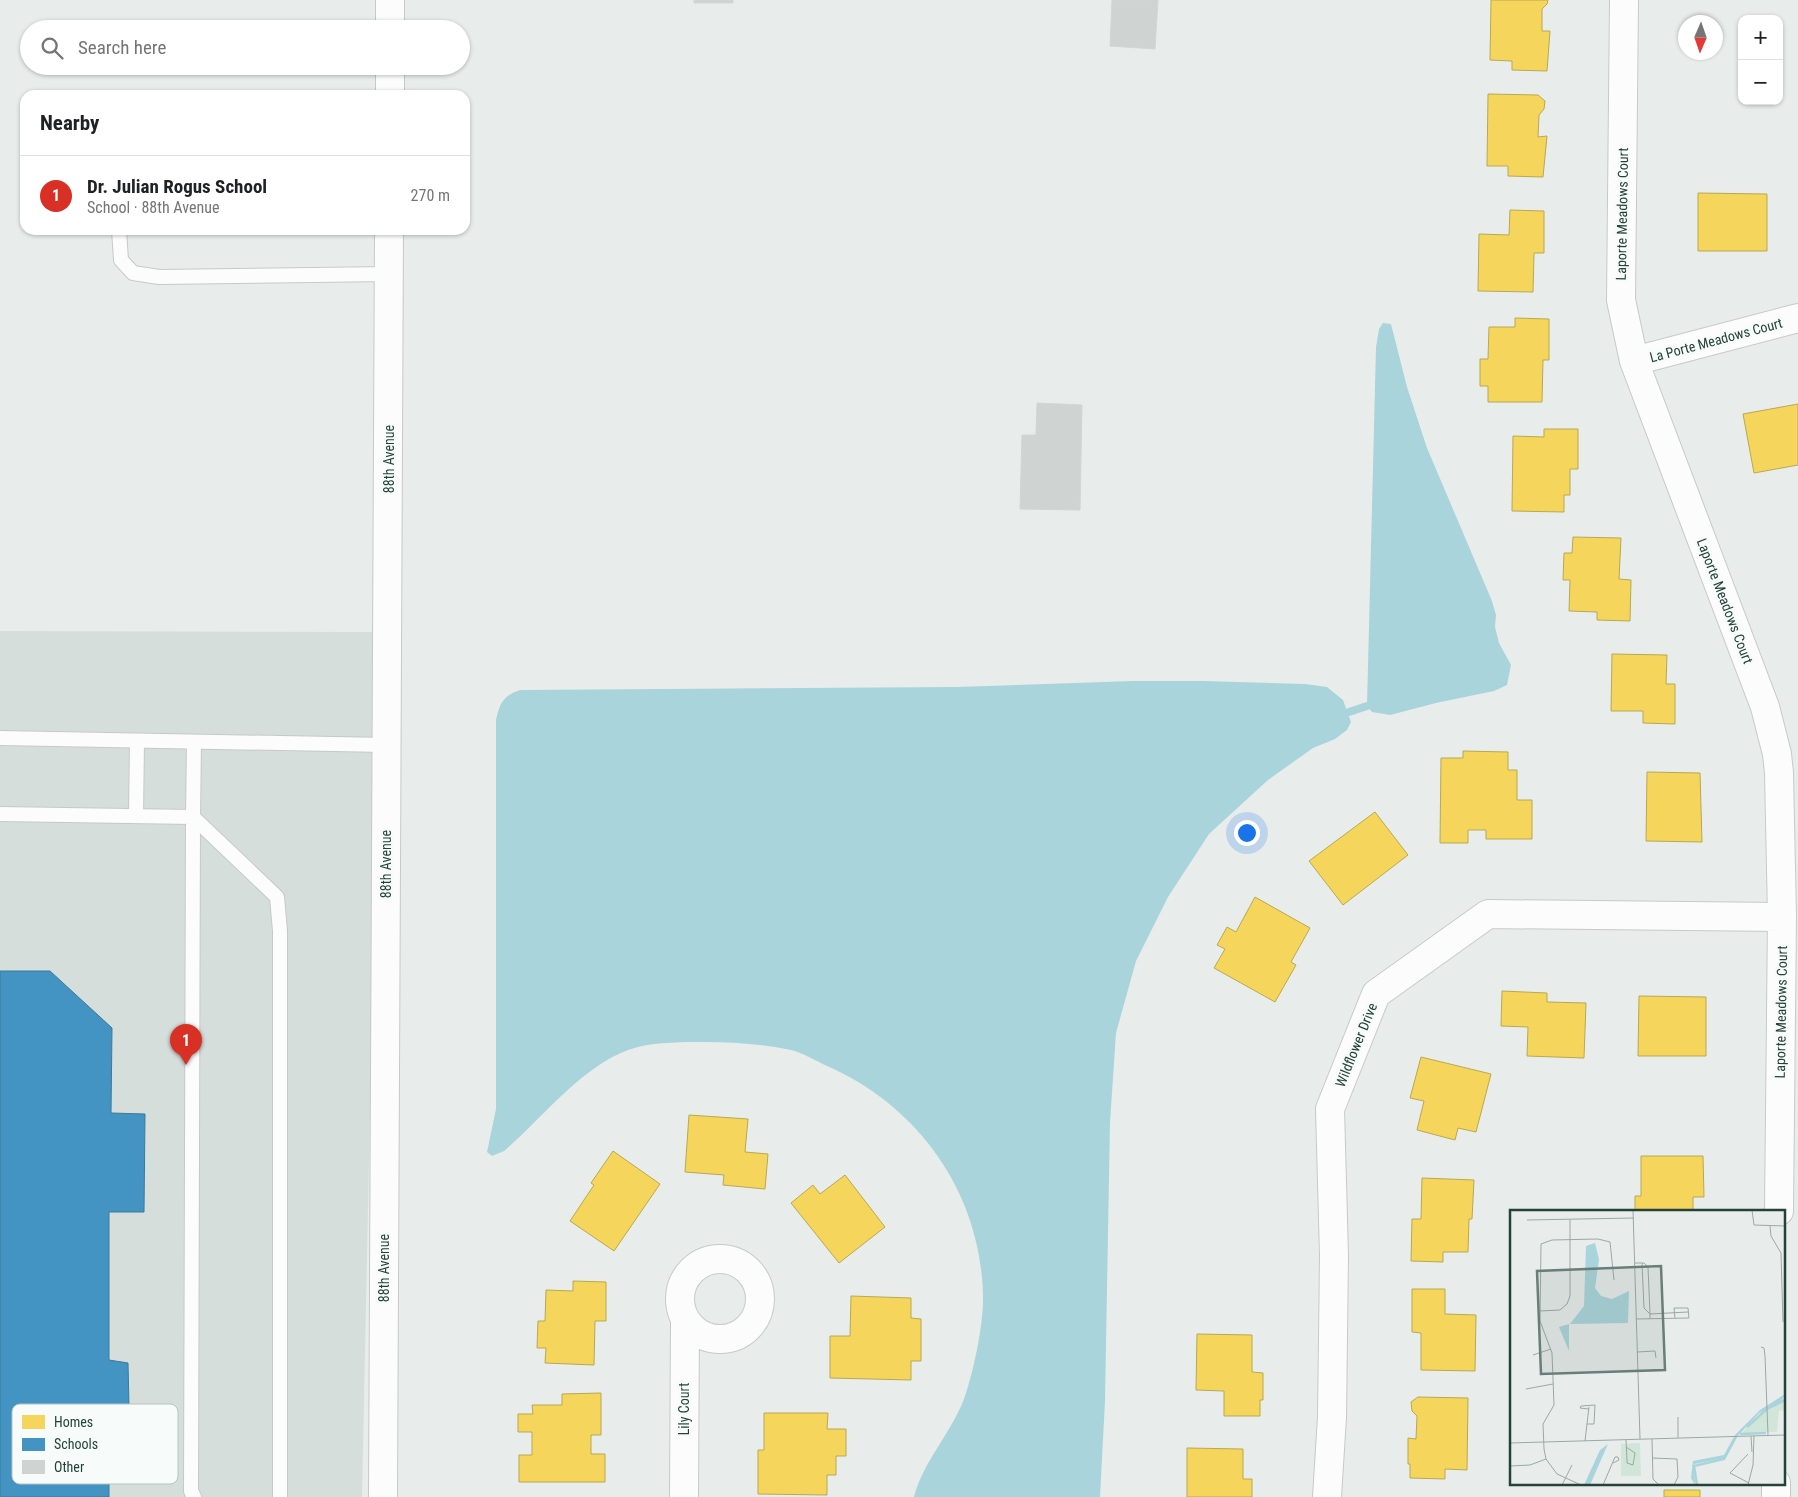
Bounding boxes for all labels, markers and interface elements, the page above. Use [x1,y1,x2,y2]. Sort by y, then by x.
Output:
north arrow [1678,15,1723,60]
map controls [1738,15,1783,105]
button: + [1738,15,1783,60]
search box [20,20,470,75]
icon: search [38,34,66,62]
text: Search here [78,36,166,59]
button: − [1738,60,1783,105]
text: Nearby [40,111,99,135]
street label: Laporte Meadows Court [1613,147,1631,281]
text: Dr. Julian Rogus School [87,175,267,198]
text: 1 [52,186,60,205]
text: 270 m [411,186,450,205]
text: School · 88th Avenue [87,198,219,217]
street label: La Porte Meadows Court [1648,315,1784,365]
street label: 88th Avenue [381,424,397,493]
street label: Laporte Meadows Court [1694,536,1756,666]
your location [1234,820,1260,846]
street label: 88th Avenue [378,829,394,898]
street label: Laporte Meadows Court [1772,945,1790,1079]
street label: Wildflower Drive [1332,1000,1380,1089]
pin: 1 [170,1024,202,1065]
inset map [1510,1210,1786,1484]
street label: 88th Avenue [376,1233,392,1302]
street label: Lily Court [676,1383,692,1435]
legend [12,1404,178,1484]
text: Homes [54,1414,93,1430]
text: Schools [54,1436,98,1452]
text: Other [54,1459,84,1475]

